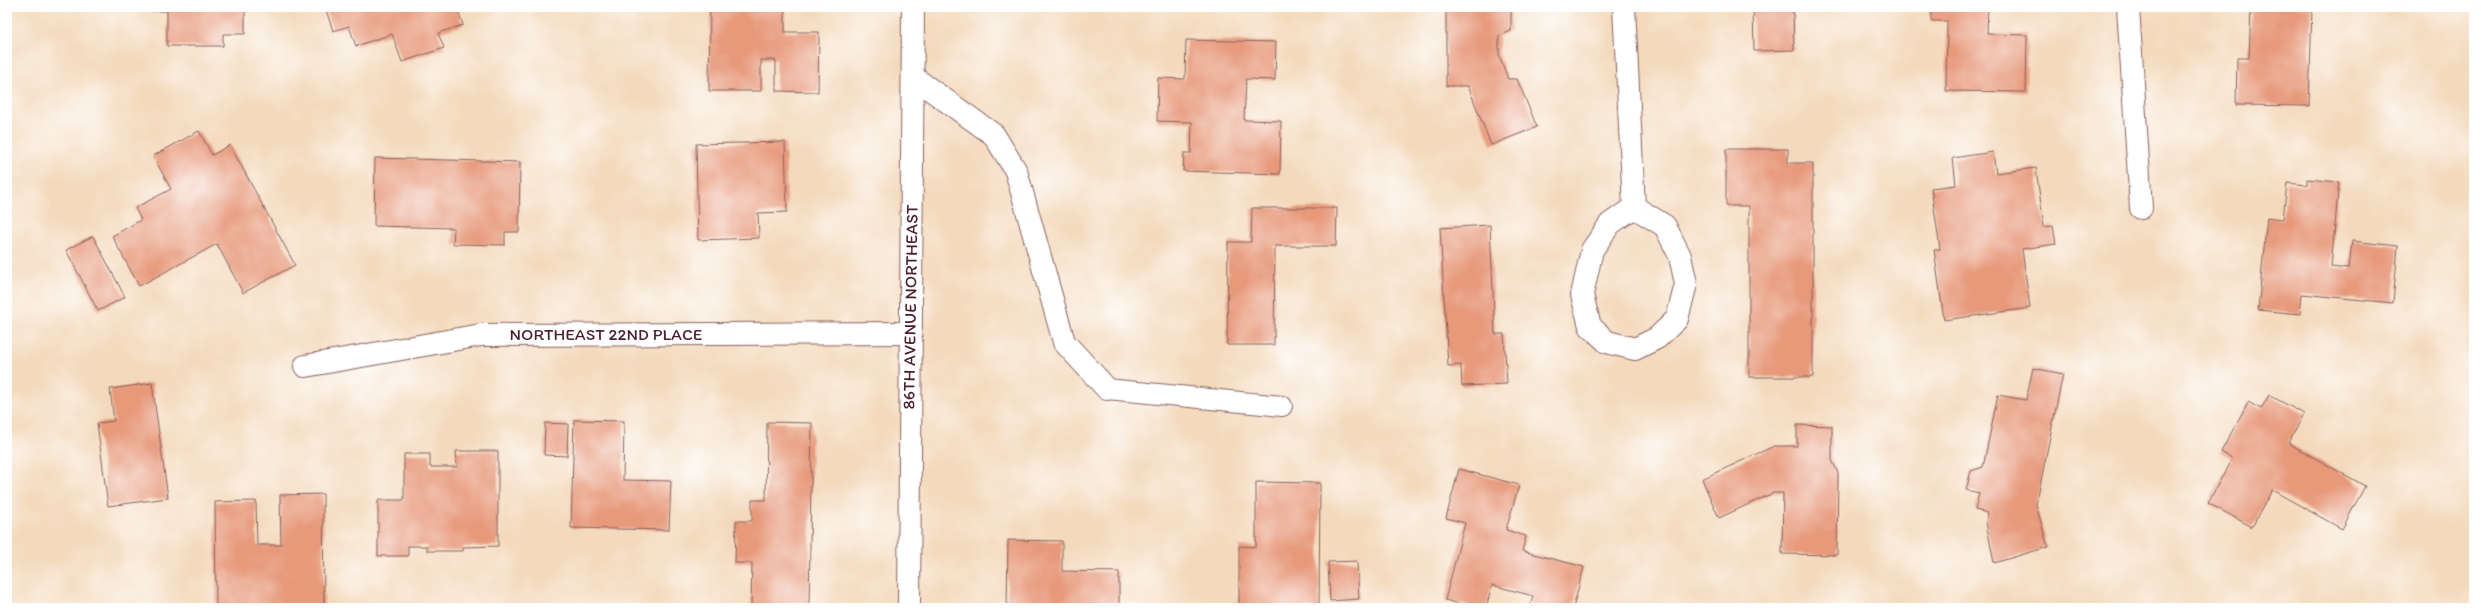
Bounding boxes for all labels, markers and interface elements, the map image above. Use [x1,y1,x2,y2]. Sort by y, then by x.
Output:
street label: 86TH AVENUE NORTHEAST [898,204,922,410]
street label: NORTHEAST 22ND PLACE [510,324,702,344]

